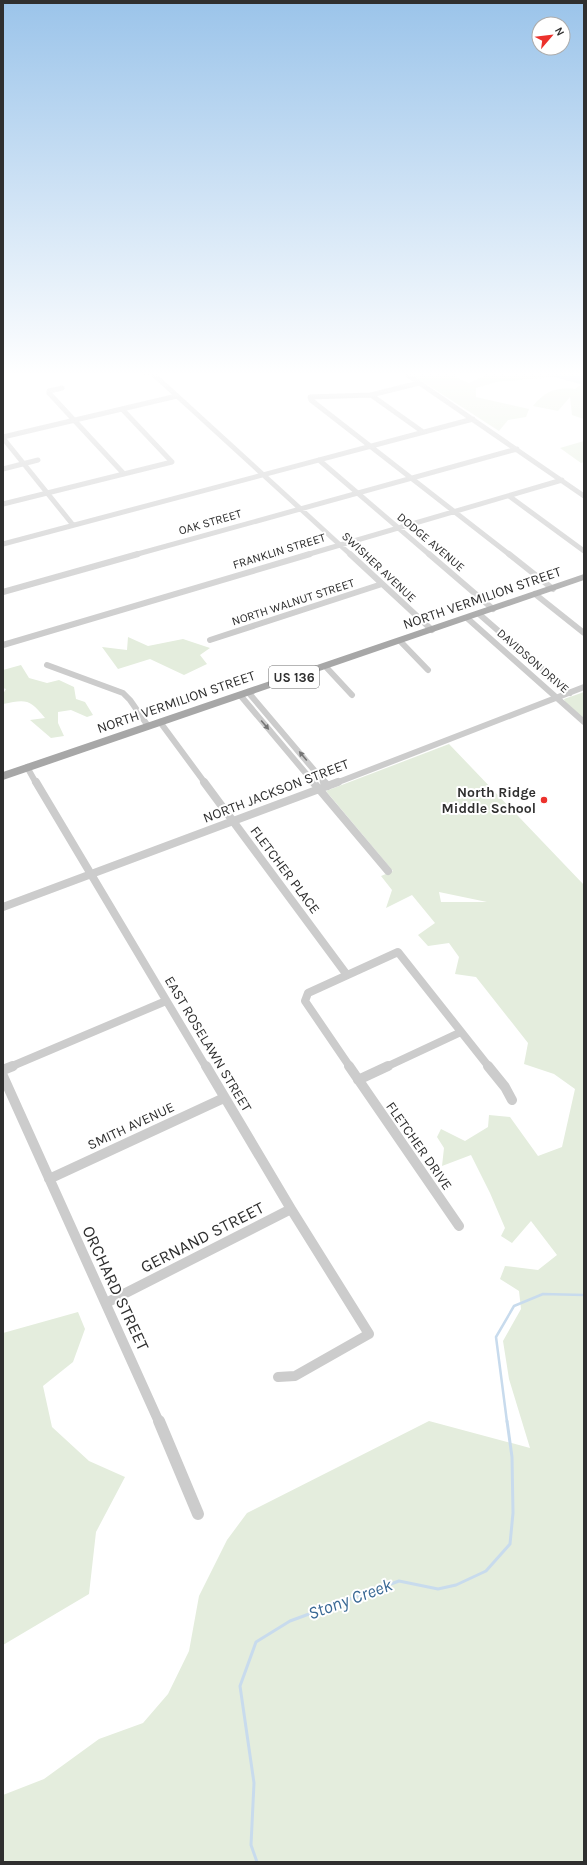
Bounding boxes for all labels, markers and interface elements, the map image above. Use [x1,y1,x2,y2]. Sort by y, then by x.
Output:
north arrow [531,16,571,56]
text: N [552,25,567,38]
street label: OAK STREET [177,506,243,538]
street label: DODGE AVENUE [394,510,468,574]
street label: SWISHER AVENUE [339,529,419,605]
street label: FRANKLIN STREET [231,530,327,572]
street label: NORTH VERMILION STREET [401,563,563,633]
street label: NORTH WALNUT STREET [230,576,356,628]
street label: DAVIDSON DRIVE [494,626,572,696]
road number: US 136 [269,666,319,688]
street label: NORTH VERMILION STREET [95,667,257,737]
one-way arrow [261,720,270,730]
one-way arrow [298,750,307,761]
street label: NORTH JACKSON STREET [201,755,351,827]
place label: North Ridge Middle School [442,784,536,817]
marker: North Ridge Middle School [539,795,549,805]
street label: FLETCHER PLACE [247,823,323,917]
street label: EAST ROSELAWN STREET [161,973,255,1115]
street label: SMITH AVENUE [85,1098,177,1154]
street label: FLETCHER DRIVE [382,1099,456,1193]
street label: GERNAND STREET [137,1197,268,1277]
street label: ORCHARD STREET [78,1222,154,1354]
water label: Stony Creek [305,1573,396,1624]

